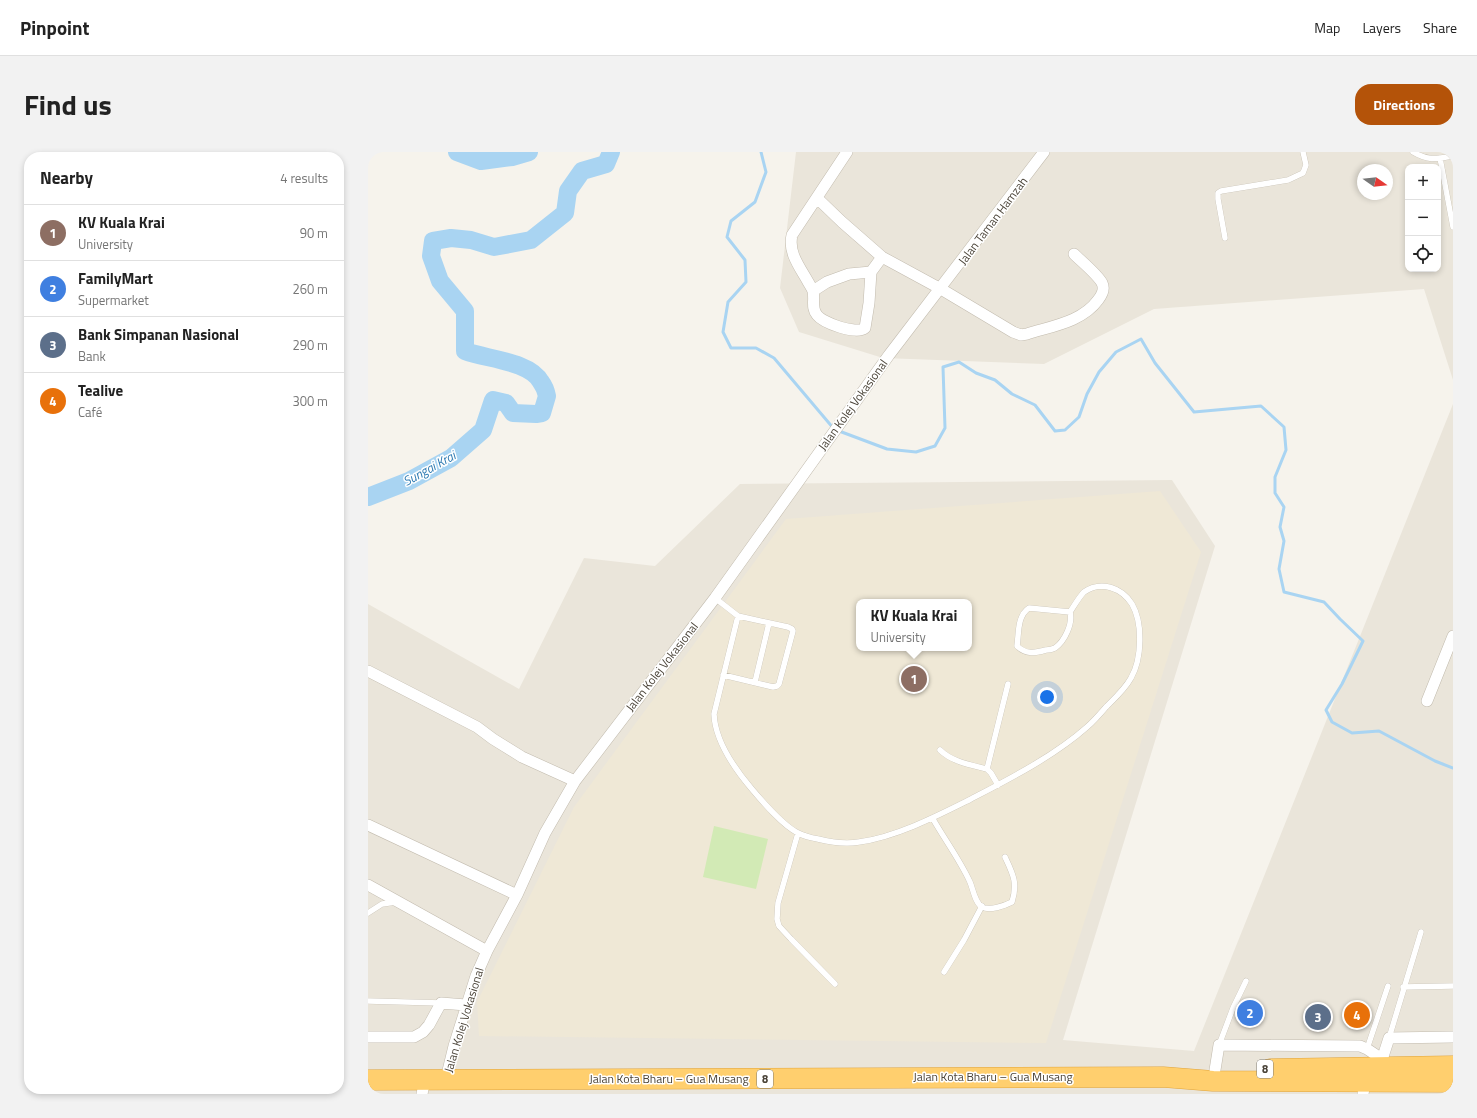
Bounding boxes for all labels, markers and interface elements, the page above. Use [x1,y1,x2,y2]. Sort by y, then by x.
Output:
text: Pinpoint [20,13,89,42]
text: Map [1314,17,1340,38]
text: Layers [1362,17,1401,38]
text: Share [1423,17,1457,38]
text: Find us [24,83,112,126]
button: Directions [1355,84,1453,125]
north arrow [1357,164,1393,200]
map controls [1405,164,1441,272]
button: + [1405,164,1441,200]
text: Nearby [40,165,93,191]
text: 4 results [280,168,328,188]
street label: Jalan Taman Hamzah [953,173,1032,269]
button: − [1405,200,1441,236]
text: KV Kuala Krai [78,211,165,234]
text: 1 [49,223,57,243]
text: 90 m [300,223,328,243]
text: University [78,234,133,254]
button: locate [1405,236,1441,272]
text: FamilyMart [78,267,153,290]
text: 2 [49,279,57,299]
text: 260 m [292,279,328,299]
text: Supermarket [78,290,149,310]
text: Bank Simpanan Nasional [78,323,239,346]
text: 3 [49,335,57,355]
text: 290 m [292,335,328,355]
text: Bank [78,346,106,366]
street label: Jalan Kolej Vokasional [813,355,892,454]
text: Tealive [78,379,123,402]
text: 4 [49,391,57,411]
text: 300 m [292,391,328,411]
text: Café [78,402,102,422]
water label: Sungai Krai [399,445,460,491]
popup [856,599,972,651]
text: KV Kuala Krai [871,604,957,627]
street label: Jalan Kolej Vokasional [621,618,703,715]
text: University [871,627,926,647]
pin: 1 [901,664,927,694]
your location [1037,687,1057,707]
street label: Jalan Kolej Vokasional [439,965,489,1075]
pin: 2 [1237,998,1263,1028]
pin: 4 [1344,1000,1370,1030]
pin: 3 [1305,1002,1331,1032]
road number: 8 [1257,1060,1273,1078]
street label: Jalan Kota Bharu – Gua Musang [913,1067,1073,1086]
street label: Jalan Kota Bharu – Gua Musang [589,1069,749,1088]
road number: 8 [757,1070,773,1088]

